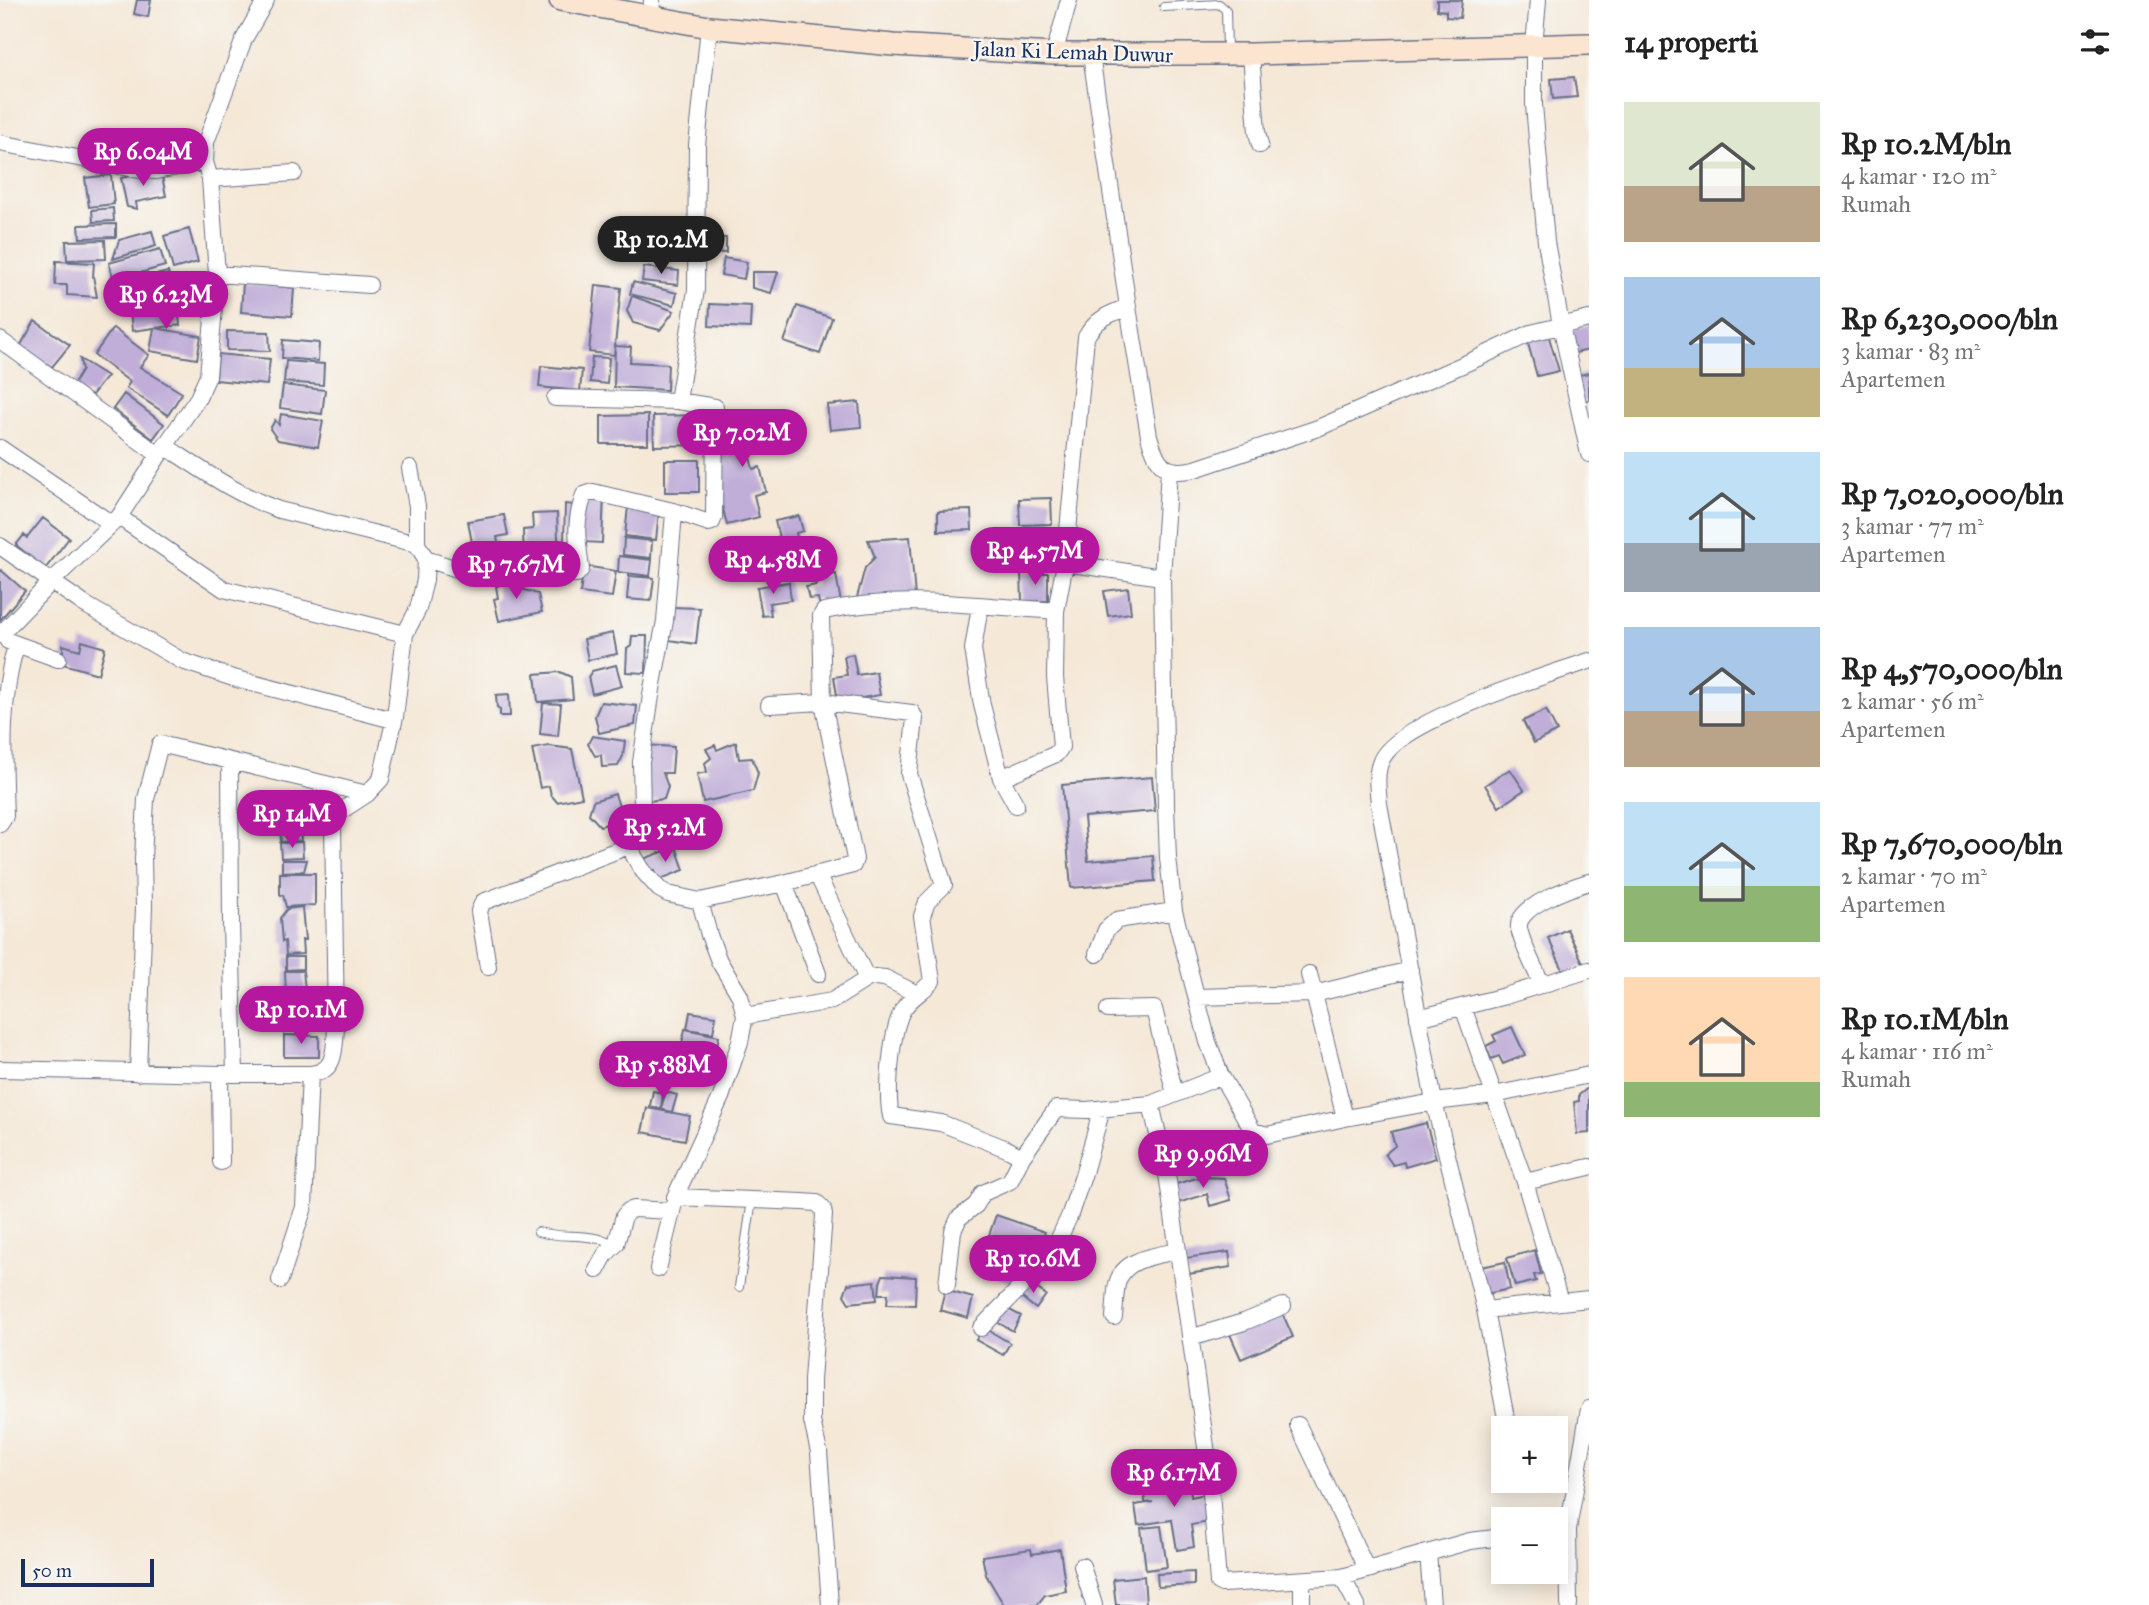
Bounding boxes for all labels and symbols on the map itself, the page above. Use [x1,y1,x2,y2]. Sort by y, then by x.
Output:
street label: Jalan Ki Lemah Duwur [971,35,1173,68]
pin: Rp 6.04M [71,128,215,188]
pin: Rp 10.2M [589,216,733,276]
pin: Rp 6.23M [94,272,238,331]
pin: Rp 7.02M [670,410,814,469]
pin: Rp 4.57M [963,528,1107,587]
pin: Rp 4.58M [701,536,845,596]
pin: Rp 7.67M [444,542,588,601]
pin: Rp 14M [235,790,349,850]
pin: Rp 5.2M [600,804,730,864]
pin: Rp 10.1M [229,986,373,1046]
pin: Rp 5.88M [591,1042,735,1101]
pin: Rp 9.96M [1131,1130,1275,1190]
pin: Rp 10.6M [961,1236,1105,1295]
pin: Rp 6.17M [1102,1450,1246,1509]
scale bar [21,1556,154,1588]

